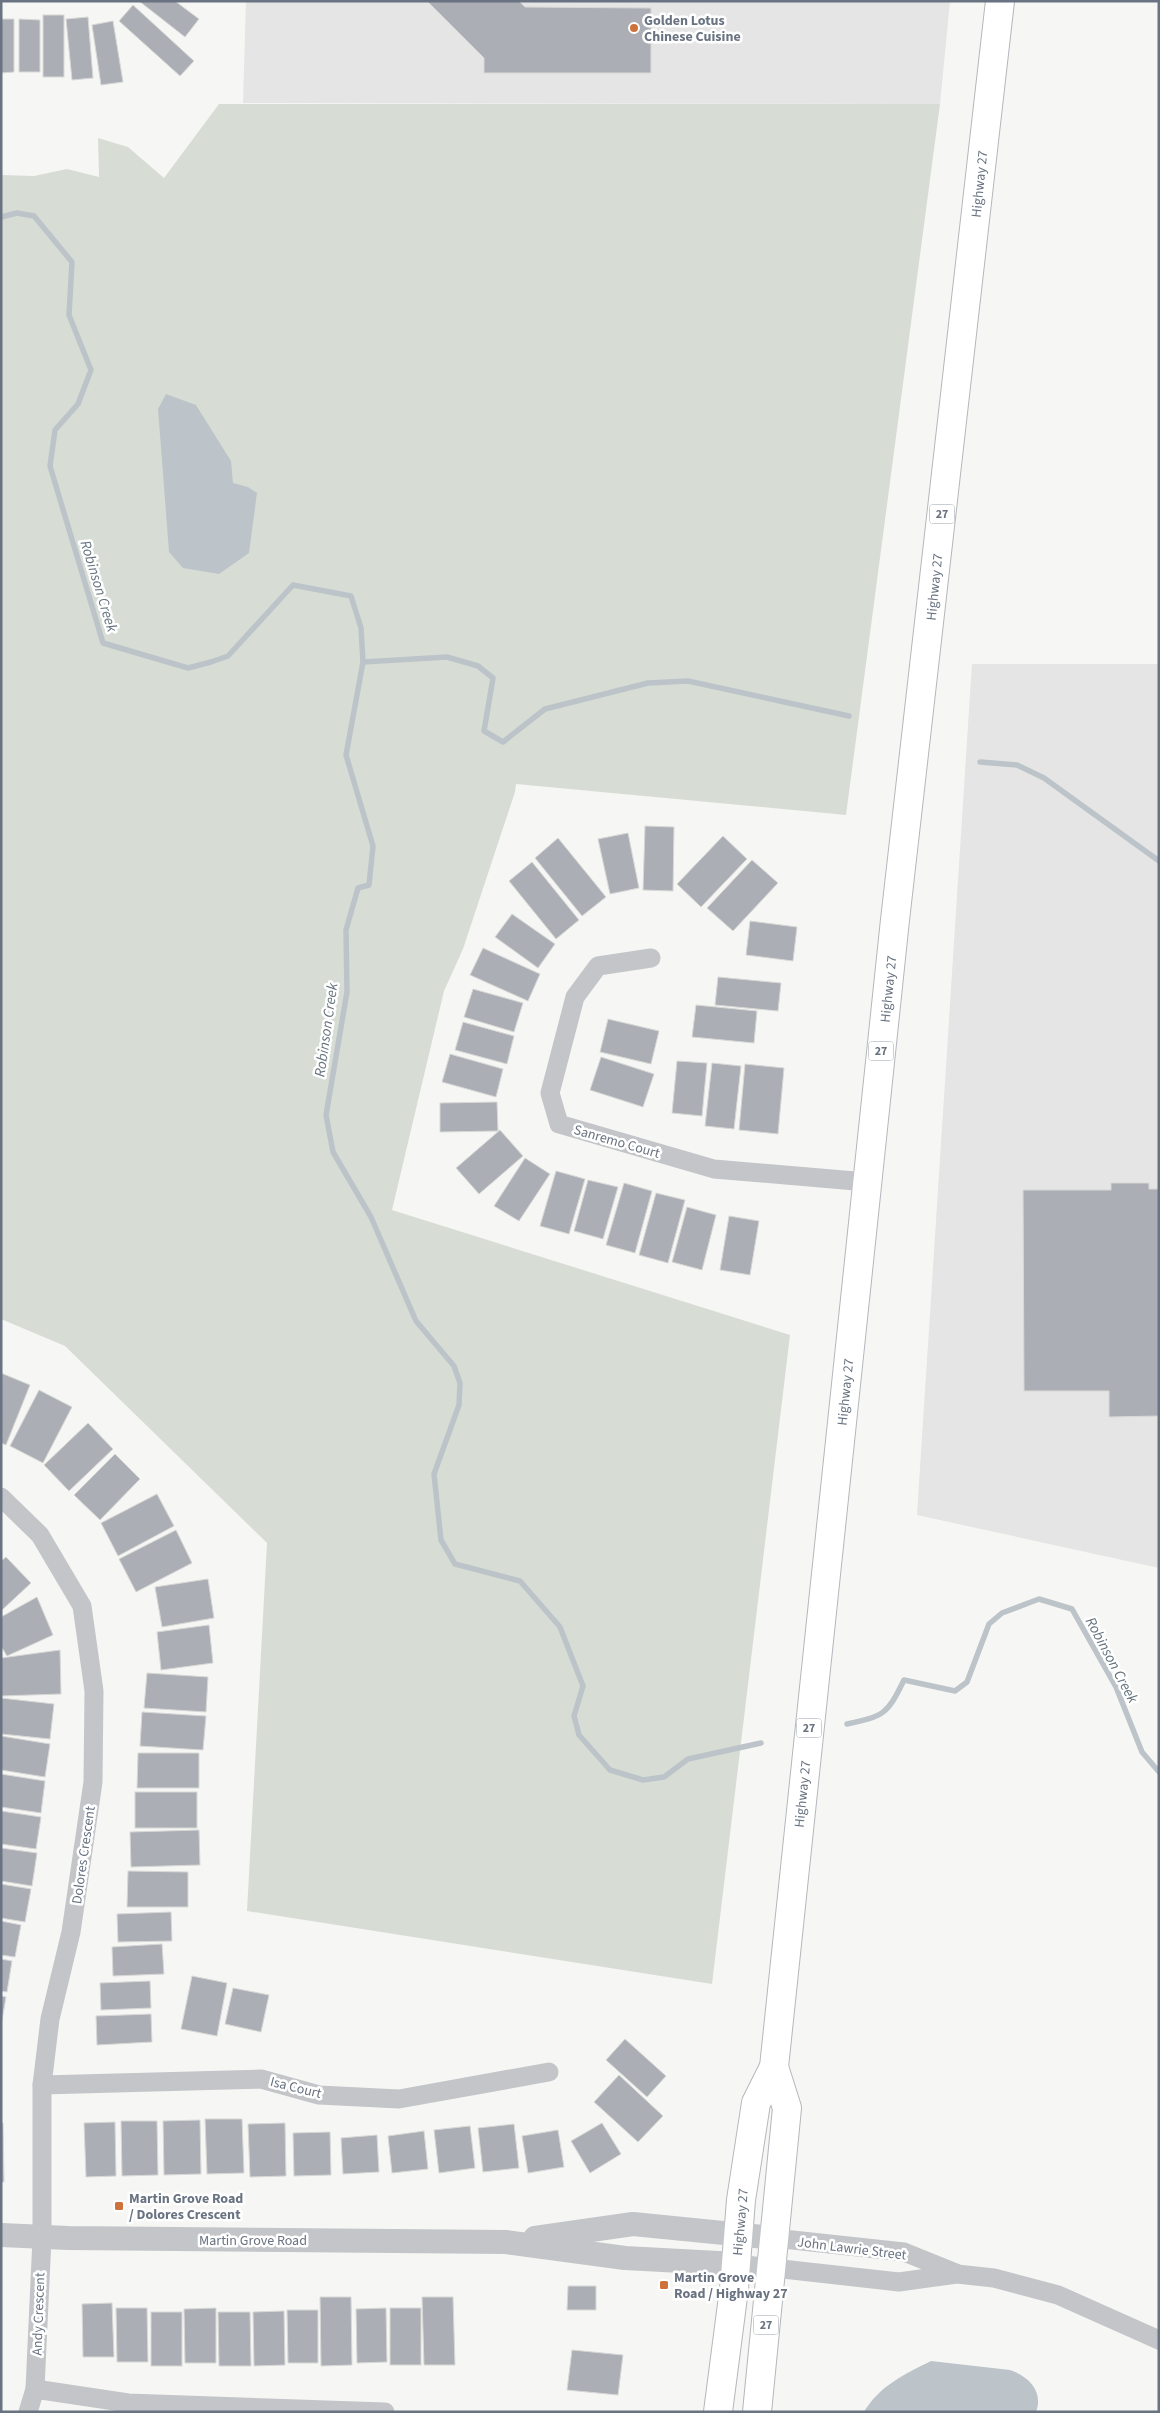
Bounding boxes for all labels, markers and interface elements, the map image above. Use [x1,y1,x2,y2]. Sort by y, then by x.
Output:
place label: Golden Lotus Chinese Cuisine [644,11,741,47]
marker: Golden Lotus Chinese Cuisine [628,22,640,34]
street label: Highway 27 [967,149,993,219]
road number: 27 [930,504,954,524]
water label: Robinson Creek [75,538,123,635]
street label: Highway 27 [922,552,948,622]
street label: Highway 27 [876,954,902,1024]
water label: Robinson Creek [310,981,344,1078]
road number: 27 [868,1042,894,1060]
street label: Sanremo Court [571,1120,662,1164]
street label: Highway 27 [833,1357,859,1427]
water label: Robinson Creek [1080,1613,1143,1708]
road number: 27 [796,1719,822,1738]
street label: Highway 27 [790,1759,816,1829]
street label: Dolores Crescent [67,1805,101,1905]
street label: Isa Court [268,2072,324,2104]
street label: Highway 27 [728,2188,754,2257]
place label: Martin Grove Road / Dolores Crescent [129,2189,243,2225]
marker: Martin Grove Road / Dolores Crescent [113,2200,125,2212]
street label: Martin Grove Road [199,2231,307,2251]
street label: John Lawrie Street [796,2232,908,2266]
place label: Martin Grove Road / Highway 27 [674,2268,788,2304]
street label: Andy Crescent [28,2272,50,2356]
marker: Martin Grove Road / Highway 27 [658,2279,670,2291]
road number: 27 [754,2316,778,2334]

